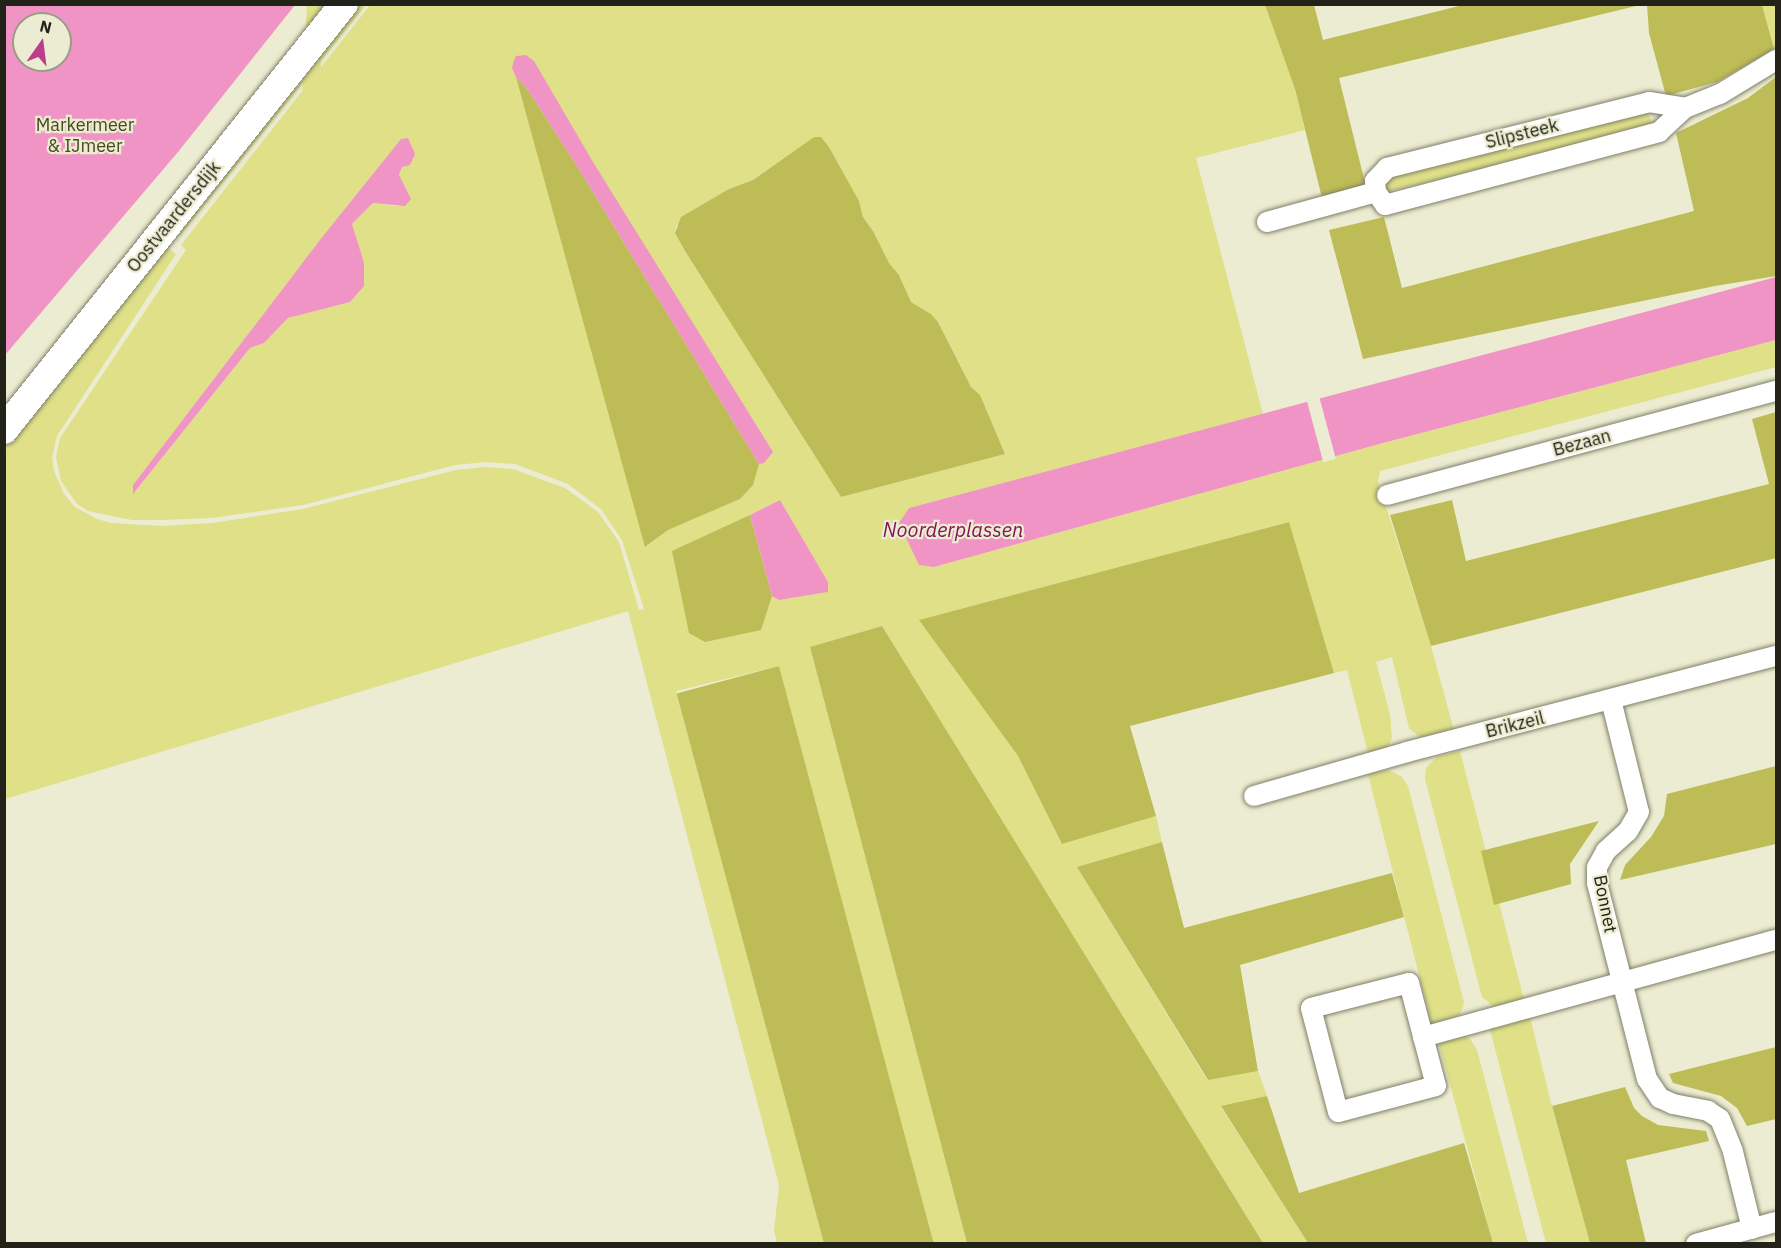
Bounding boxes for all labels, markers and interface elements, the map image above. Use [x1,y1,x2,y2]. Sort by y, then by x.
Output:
north arrow [12,12,72,72]
text: N [38,15,54,38]
park label: Markermeer & IJmeer [36,115,134,158]
street label: Slipsteek [1483,115,1561,153]
street label: Oostvaardersdijk [123,157,225,277]
street label: Bezaan [1551,425,1613,461]
water label: Noorderplassen [883,517,1023,541]
street label: Brikzeil [1483,707,1547,743]
street label: Bonnet [1589,873,1621,935]

